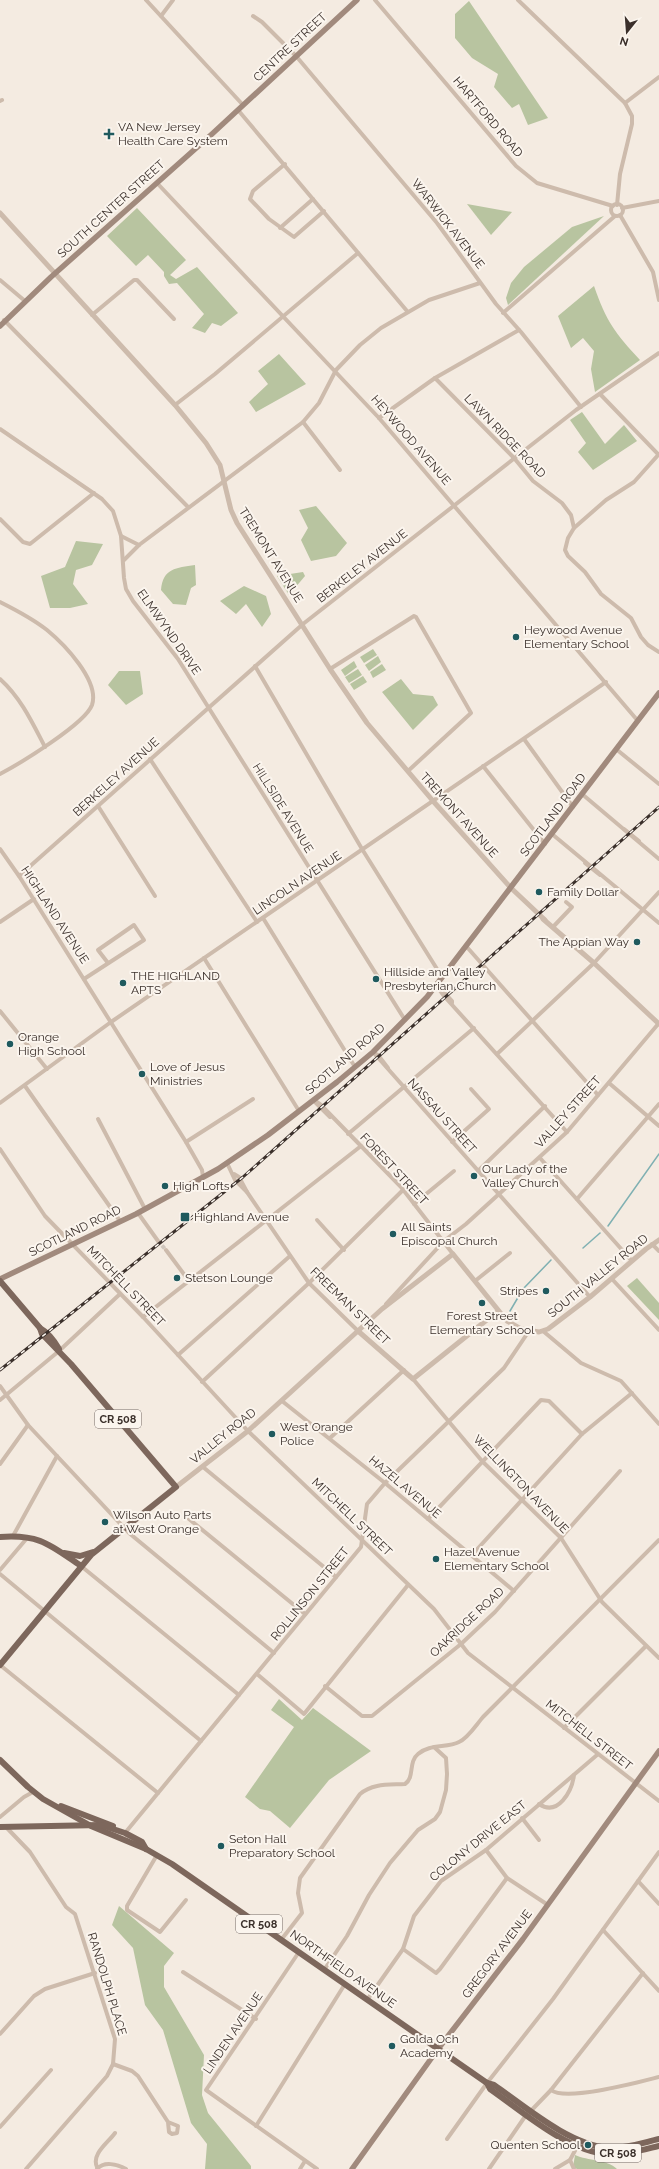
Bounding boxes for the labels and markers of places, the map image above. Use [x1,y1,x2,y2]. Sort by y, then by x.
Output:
place label: VA New Jersey Health Care System [118,120,228,148]
marker: VA New Jersey Health Care System [103,128,115,140]
place label: Heywood Avenue Elementary School [524,623,630,651]
marker: Heywood Avenue Elementary School [511,632,521,642]
place label: Family Dollar [547,885,620,899]
marker: Family Dollar [534,887,544,897]
place label: The Appian Way [538,935,629,949]
marker: The Appian Way [632,937,642,947]
place label: Hillside and Valley Presbyterian Church [384,965,496,993]
place label: THE HIGHLAND APTS [131,969,220,997]
marker: Hillside and Valley Presbyterian Church [371,974,381,984]
marker: THE HIGHLAND APTS [118,978,128,988]
place label: Orange High School [18,1030,86,1058]
marker: Orange High School [5,1039,15,1049]
place label: Love of Jesus Ministries [150,1060,225,1088]
marker: Love of Jesus Ministries [137,1069,147,1079]
place label: Our Lady of the Valley Church [482,1162,567,1190]
marker: Our Lady of the Valley Church [469,1171,479,1181]
place label: High Lofts [173,1179,230,1193]
marker: High Lofts [160,1181,170,1191]
place label: Highland Avenue [194,1210,289,1224]
marker: Highland Avenue [179,1211,191,1223]
place label: All Saints Episcopal Church [401,1220,498,1248]
marker: All Saints Episcopal Church [388,1229,398,1239]
place label: Stetson Lounge [185,1271,273,1285]
marker: Stetson Lounge [172,1273,182,1283]
place label: Stripes [500,1284,538,1298]
marker: Stripes [541,1286,551,1296]
marker: Forest Street Elementary School [477,1298,487,1308]
place label: Forest Street Elementary School [429,1309,535,1337]
place label: West Orange Police [280,1420,353,1448]
marker: West Orange Police [267,1429,277,1439]
place label: Wilson Auto Parts at West Orange [113,1508,211,1536]
marker: Wilson Auto Parts at West Orange [100,1517,110,1527]
place label: Hazel Avenue Elementary School [444,1545,550,1573]
marker: Hazel Avenue Elementary School [431,1554,441,1564]
place label: Seton Hall Preparatory School [229,1832,336,1860]
marker: Seton Hall Preparatory School [216,1841,226,1851]
place label: Golda Och Academy [400,2032,459,2060]
marker: Golda Och Academy [387,2041,397,2051]
place label: Quenten School [490,2138,581,2152]
marker: Quenten School [583,2140,593,2150]

